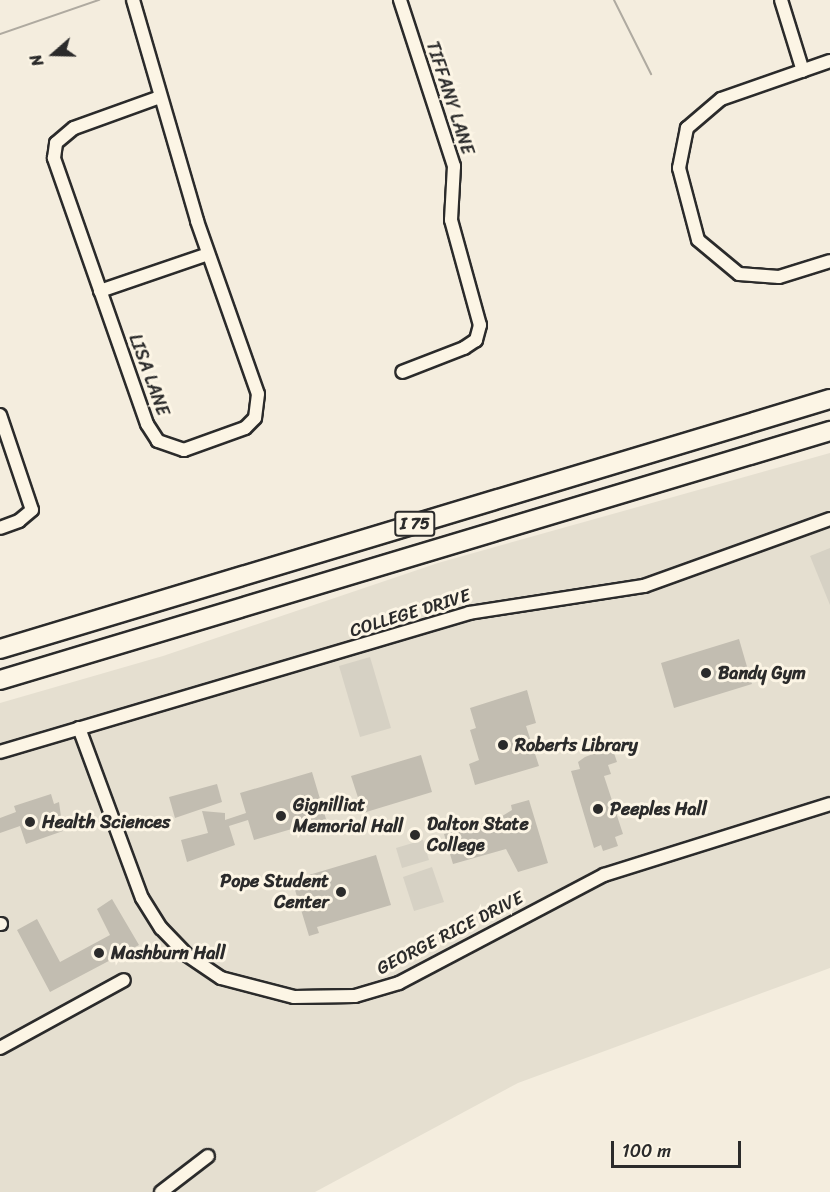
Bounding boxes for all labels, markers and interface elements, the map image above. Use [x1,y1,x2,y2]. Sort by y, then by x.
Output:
north arrow [24,24,84,84]
street label: TIFFANY LANE [421,38,479,158]
text: N [21,50,52,70]
street label: LISA LANE [124,331,174,419]
road number: I 75 [394,511,436,537]
street label: COLLEGE DRIVE [347,584,473,642]
place label: Bandy Gym [718,662,806,684]
marker: Bandy Gym [699,666,713,680]
place label: Roberts Library [515,734,638,756]
marker: Roberts Library [496,738,510,752]
place label: Gignilliat Memorial Hall [293,795,403,838]
place label: Peeples Hall [610,798,707,820]
marker: Peeples Hall [591,802,605,816]
marker: Gignilliat Memorial Hall [274,809,288,823]
place label: Health Sciences [42,811,170,833]
place label: Dalton State College [427,814,529,856]
marker: Health Sciences [23,815,37,829]
marker: Dalton State College [408,828,422,842]
place label: Pope Student Center [220,871,329,914]
marker: Pope Student Center [334,885,348,899]
street label: GEORGE RICE DRIVE [372,886,528,980]
place label: Mashburn Hall [111,942,225,964]
marker: Mashburn Hall [92,946,106,960]
scale bar [614,1129,744,1167]
text: 100 m [622,1135,671,1167]

